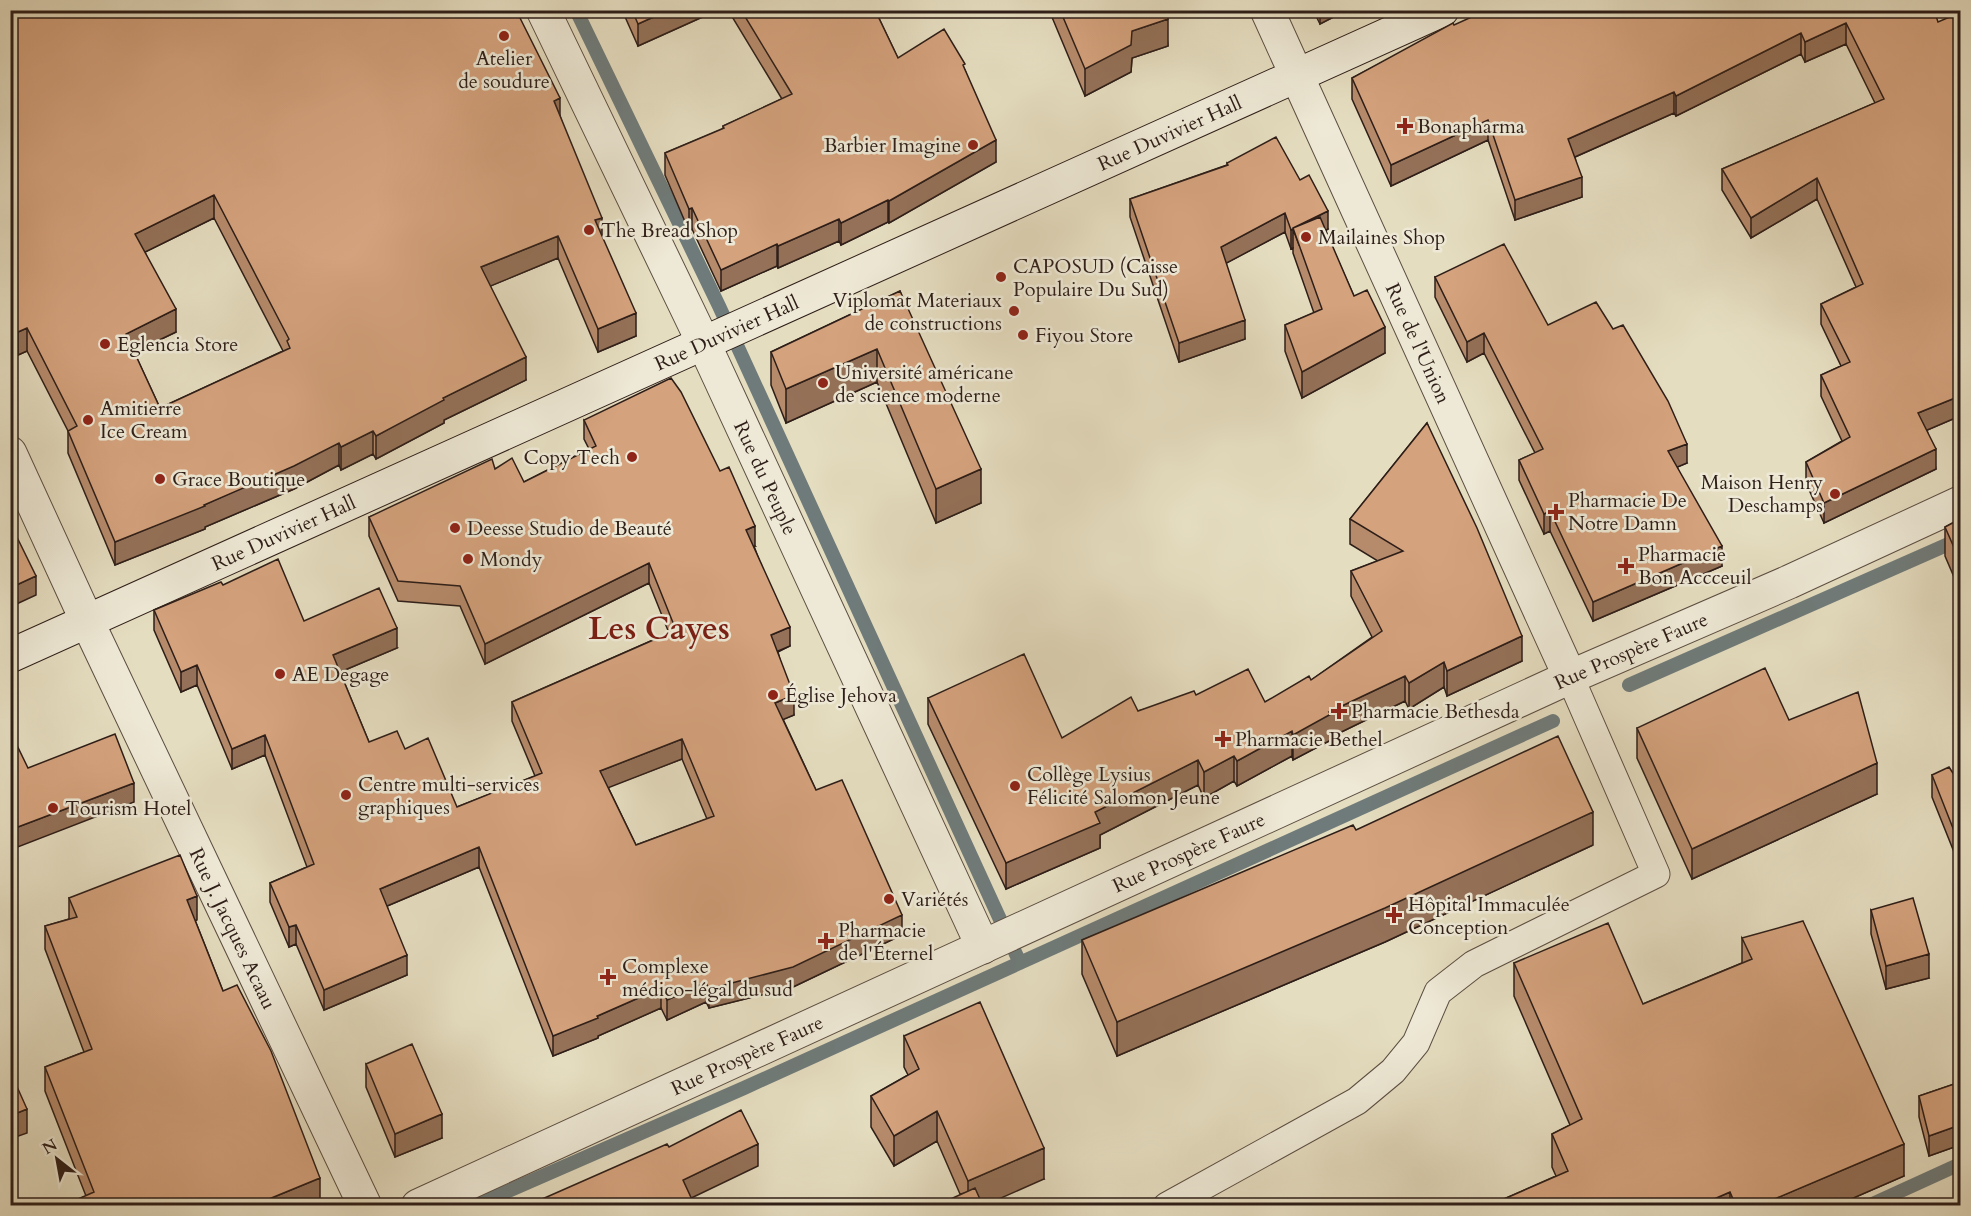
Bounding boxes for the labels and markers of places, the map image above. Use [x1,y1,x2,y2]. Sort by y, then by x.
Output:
marker: Atelier de soudure [497,29,511,43]
place label: Atelier de soudure [458,45,550,95]
place label: Bonapharma [1417,113,1525,140]
marker: Bonapharma [1398,119,1412,133]
place label: Barbier Imagine [824,132,961,159]
marker: Barbier Imagine [966,138,980,152]
place label: The Bread Shop [601,217,738,244]
marker: The Bread Shop [582,223,596,237]
place label: Mailaines Shop [1318,224,1445,251]
marker: Mailaines Shop [1299,230,1313,244]
place label: CAPOSUD (Caisse Populaire Du Sud) [1013,253,1178,303]
marker: CAPOSUD (Caisse Populaire Du Sud) [994,270,1008,284]
place label: Viplomat Materiaux de constructions [833,287,1002,337]
marker: Viplomat Materiaux de constructions [1007,304,1021,318]
place label: Fiyou Store [1035,322,1133,349]
marker: Fiyou Store [1016,328,1030,342]
place label: Eglencia Store [117,331,238,358]
marker: Eglencia Store [98,337,112,351]
place label: Université américane de science moderne [835,359,1014,409]
marker: Université américane de science moderne [816,376,830,390]
place label: Amitierre Ice Cream [100,395,188,445]
marker: Amitierre Ice Cream [81,413,95,427]
place label: Copy Tech [523,444,620,471]
marker: Copy Tech [625,450,639,464]
place label: Grace Boutique [172,466,305,493]
place label: Maison Henry Deschamps [1701,469,1823,519]
marker: Grace Boutique [153,472,167,486]
place label: Pharmacie De Notre Damn [1568,487,1687,537]
marker: Maison Henry Deschamps [1828,487,1842,501]
marker: Pharmacie De Notre Damn [1549,505,1563,519]
place label: Deesse Studio de Beauté [467,515,672,542]
marker: Deesse Studio de Beauté [448,521,462,535]
place label: Pharmacie Bon Accceuil [1638,541,1752,591]
place label: Mondy [480,546,543,573]
marker: Mondy [461,552,475,566]
marker: Pharmacie Bon Accceuil [1619,559,1633,573]
place label: AE Degage [292,661,389,688]
marker: AE Degage [273,667,287,681]
place label: Église Jehova [785,682,897,709]
marker: Église Jehova [766,688,780,702]
place label: Pharmacie Bethesda [1351,698,1520,725]
marker: Pharmacie Bethesda [1332,704,1346,718]
place label: Pharmacie Bethel [1235,726,1383,753]
marker: Pharmacie Bethel [1216,732,1230,746]
place label: Collège Lysius Félicité Salomon Jeune [1027,761,1220,811]
place label: Centre multi-services graphiques [358,771,539,821]
marker: Collège Lysius Félicité Salomon Jeune [1008,779,1022,793]
marker: Centre multi-services graphiques [339,788,353,802]
place label: Tourism Hotel [65,795,191,822]
marker: Tourism Hotel [46,801,60,815]
place label: Variétés [901,886,968,913]
place label: Hôpital Immaculée Conception [1408,891,1570,941]
marker: Variétés [882,892,896,906]
marker: Hôpital Immaculée Conception [1385,906,1403,924]
place label: Pharmacie de l'Éternel [838,917,933,967]
marker: Pharmacie de l'Éternel [819,934,833,948]
place label: Complexe médico-légal du sud [622,953,793,1003]
marker: Complexe médico-légal du sud [599,968,617,986]

